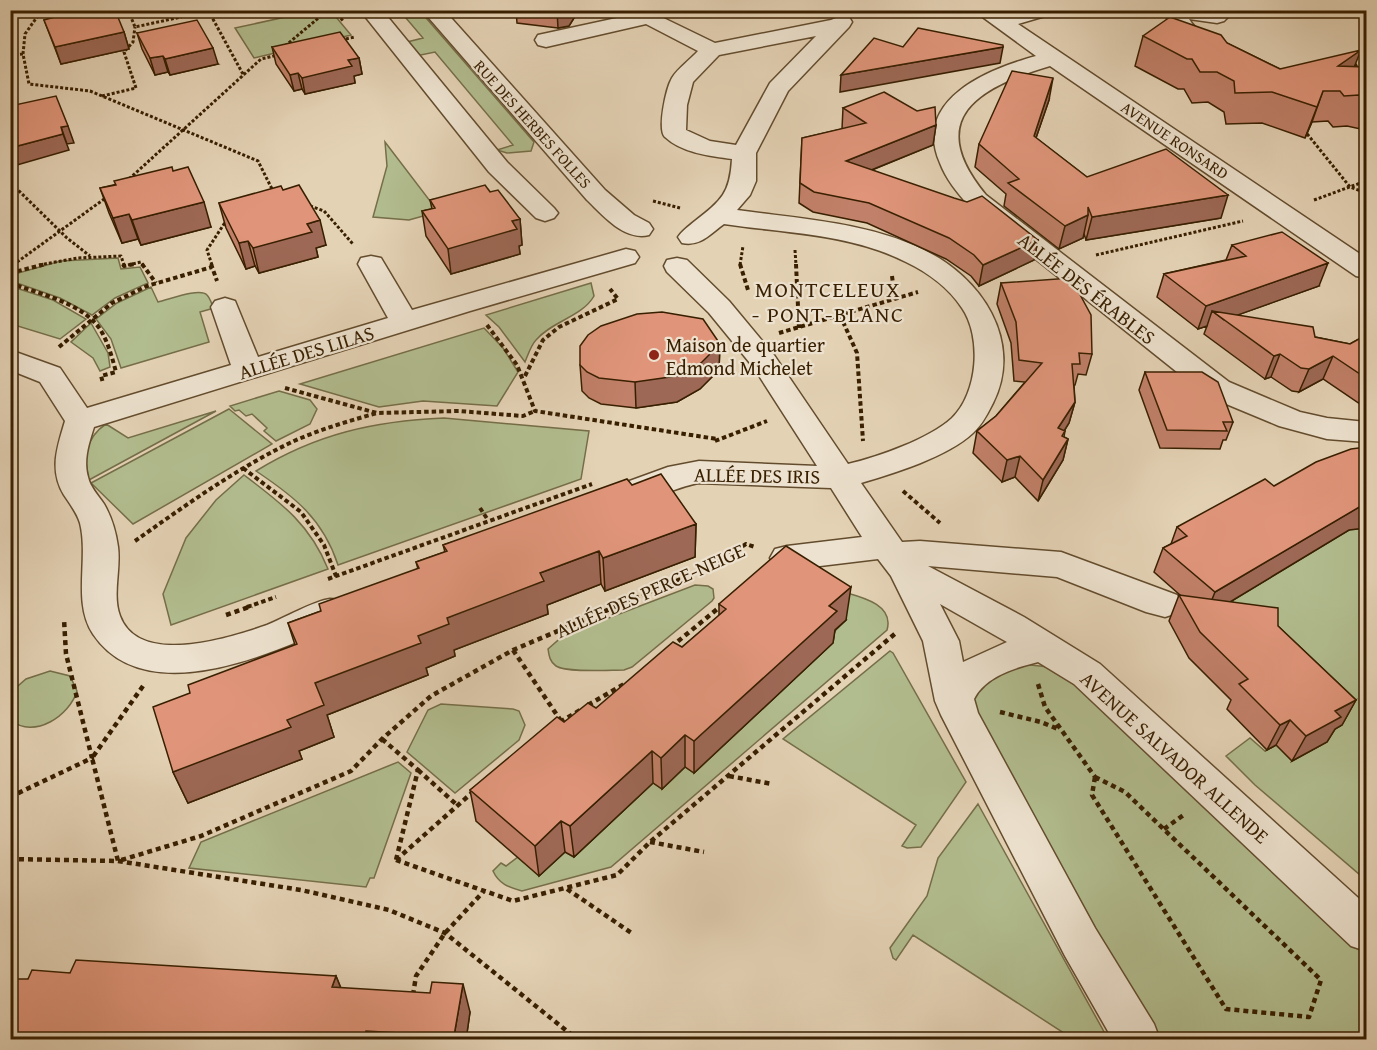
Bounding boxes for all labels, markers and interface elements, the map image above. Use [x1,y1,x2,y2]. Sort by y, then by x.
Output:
street label: RUE DES HERBES FOLLES [469,54,598,194]
street label: AVENUE RONSARD [1116,95,1234,185]
street label: ALLÉE DES ÉRABLES [1012,225,1162,351]
district label: MONTCELEUX - PONT-BLANC [752,273,904,330]
street label: ALLÉE DES LILAS [235,318,377,386]
place label: Maison de quartier Edmond Michelet [666,330,825,382]
marker: Maison de quartier Edmond Michelet [647,348,661,362]
street label: ALLÉE DES IRIS [694,459,820,491]
street label: ALLÉE DES PERCE-NEIGE [551,535,749,645]
street label: AVENUE SALVADOR ALLENDE [1074,664,1276,850]

